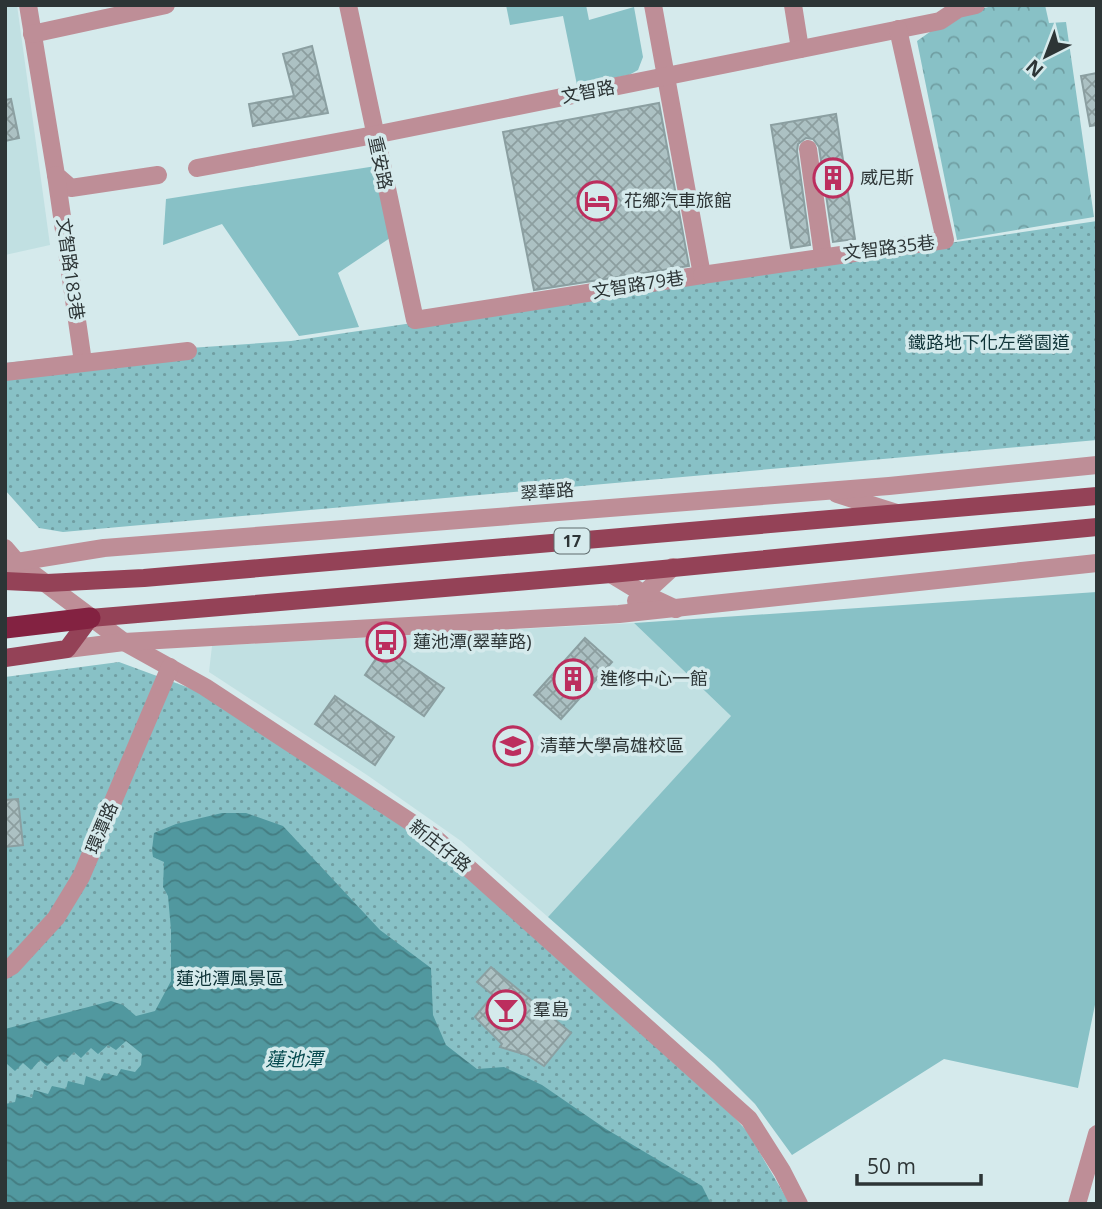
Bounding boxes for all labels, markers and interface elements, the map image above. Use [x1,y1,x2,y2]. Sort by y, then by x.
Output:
north arrow [1011,21,1081,91]
text: N [1020,54,1049,83]
street label: 文智路 [559,74,617,108]
street label: 重安路 [364,134,398,192]
building icon: 威尼斯 [812,157,854,199]
place label: 威尼斯 [860,165,914,189]
hotel icon: 花鄉汽車旅館 [576,180,618,222]
place label: 花鄉汽車旅館 [624,188,732,212]
street label: 文智路183巷 [52,216,90,321]
street label: 文智路35巷 [841,229,936,265]
street label: 文智路79巷 [590,265,685,303]
park label: 鐵路地下化左營園道 [908,330,1070,354]
street label: 翠華路 [519,477,575,505]
road number: 17 [554,528,590,554]
bus stop icon: 蓮池潭(翠華路) [365,621,407,663]
place label: 蓮池潭(翠華路) [413,629,532,653]
building icon: 進修中心一館 [552,658,594,700]
place label: 進修中心一館 [600,666,708,690]
school or university icon: 清華大學高雄校區 [492,725,534,767]
place label: 清華大學高雄校區 [540,733,684,757]
street label: 環潭路 [79,798,123,857]
street label: 新庄仔路 [405,814,476,877]
park label: 蓮池潭風景區 [176,966,284,990]
bar icon: 羣島 [485,989,527,1031]
place label: 羣島 [533,997,569,1021]
water label: 蓮池潭 [265,1046,325,1072]
scale bar [857,1142,981,1186]
text: 50 m [867,1152,916,1180]

